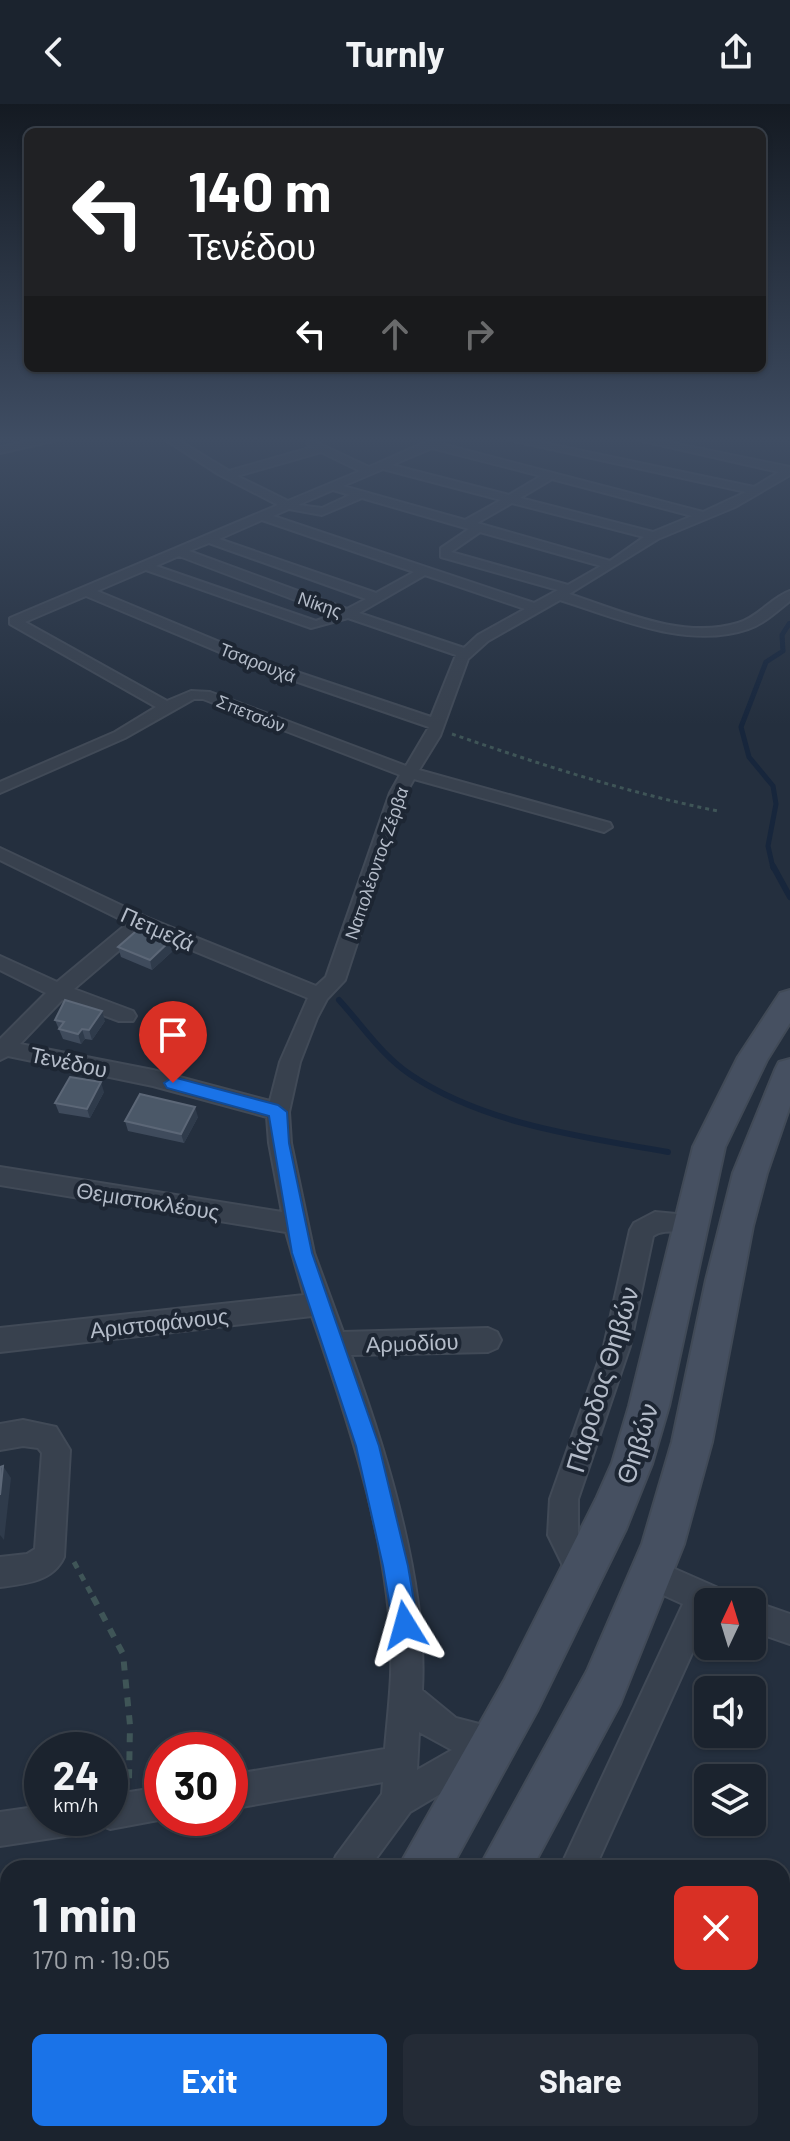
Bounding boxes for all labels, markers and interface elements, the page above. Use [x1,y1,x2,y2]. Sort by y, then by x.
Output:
icon: back [32,30,76,74]
icon: share [714,30,758,74]
text: Turnly [345,31,445,74]
text: 140 m [188,156,332,223]
icon: left [56,160,160,264]
text: Τενέδου [188,224,316,267]
icon: left [289,312,333,356]
icon: ahead [373,312,417,356]
icon: right [457,312,501,356]
street label: Νίκης [295,586,345,622]
street label: Τσαρουχά [217,637,299,687]
street label: Σπετσών [214,689,288,737]
street label: Ναπολέοντος Ζέρβα [340,784,412,942]
street label: Πετμεζά [117,900,199,956]
pin [139,1001,207,1083]
icon: arrive [151,1013,195,1057]
street label: Τενέδου [28,1040,110,1082]
street label: Θεμιστοκλέους [75,1176,221,1224]
street label: Πάροδος Θηβών [558,1282,644,1476]
street label: Αριστοφάνους [88,1302,230,1343]
street label: Αρμοδίου [365,1327,459,1358]
street label: Θηβών [608,1399,664,1487]
position arrow [363,1583,447,1667]
north arrow [694,1588,766,1660]
map controls [694,1588,766,1836]
button: sound [694,1676,766,1748]
speed limit sign: 30 [144,1732,248,1836]
text: 24 [53,1750,99,1798]
button: layers [694,1764,766,1836]
text: km/h [53,1792,99,1816]
text: 1 min [32,1884,137,1942]
button: close [674,1886,758,1970]
text: 170 m · 19:05 [32,1943,170,1974]
button: Exit [32,2034,387,2126]
button: Share [403,2034,758,2126]

